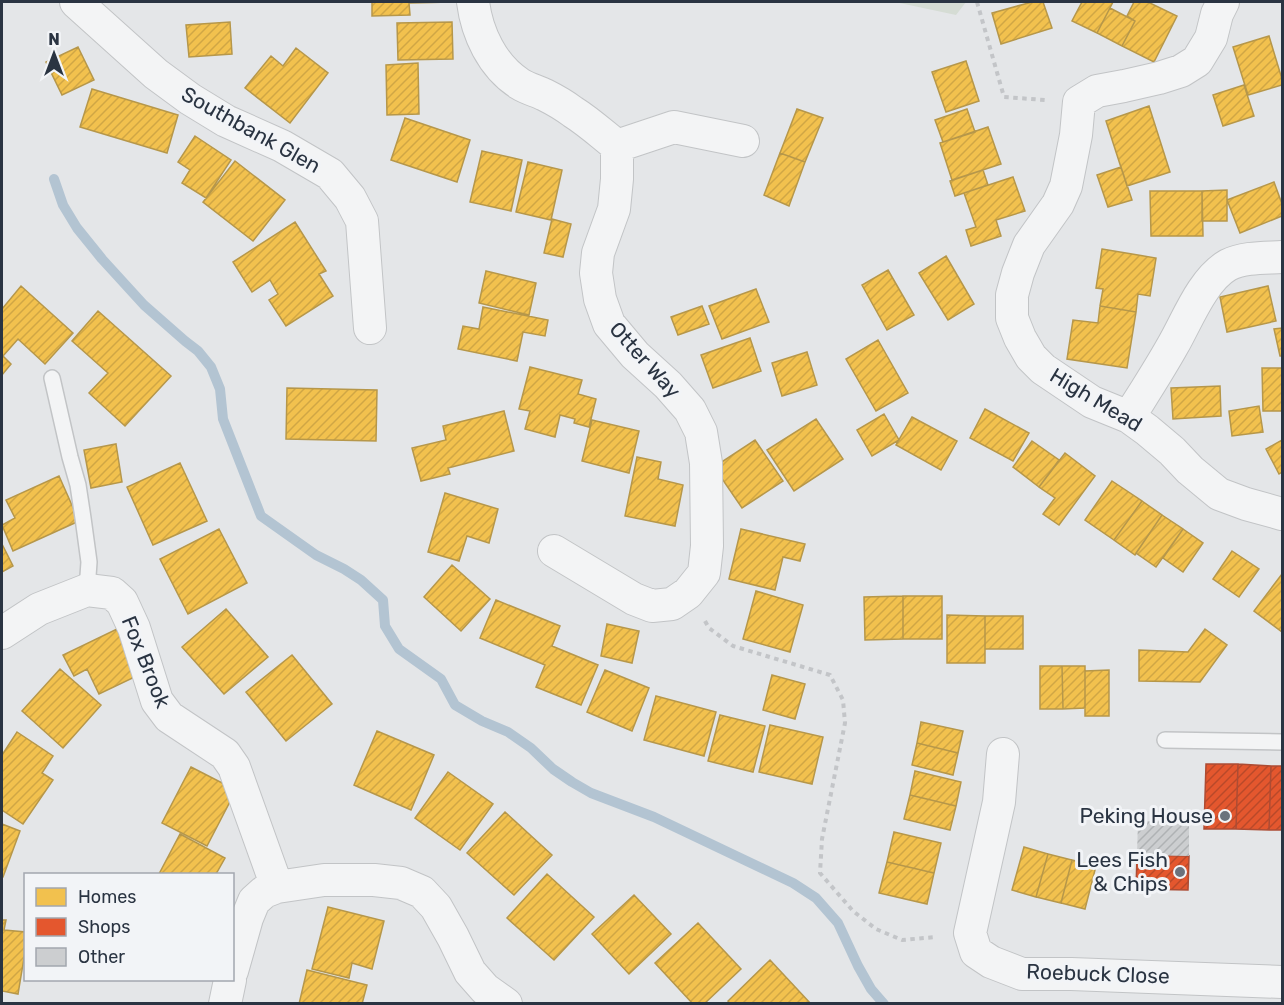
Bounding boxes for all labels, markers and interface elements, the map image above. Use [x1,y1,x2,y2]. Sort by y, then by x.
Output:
north arrow [24,24,84,84]
text: N [48,30,60,49]
street label: Southbank Glen [177,81,325,178]
street label: Otter Way [605,316,686,403]
street label: High Mead [1046,362,1147,437]
street label: Fox Brook [117,612,176,712]
place label: Peking House [1079,803,1213,828]
marker: Peking House [1218,809,1232,823]
place label: Lees Fish & Chips [1076,847,1168,896]
marker: Lees Fish & Chips [1173,865,1187,879]
legend [24,873,234,981]
text: Homes [78,886,136,908]
text: Shops [78,916,130,938]
text: Other [78,946,125,968]
street label: Roebuck Close [1026,959,1170,988]

